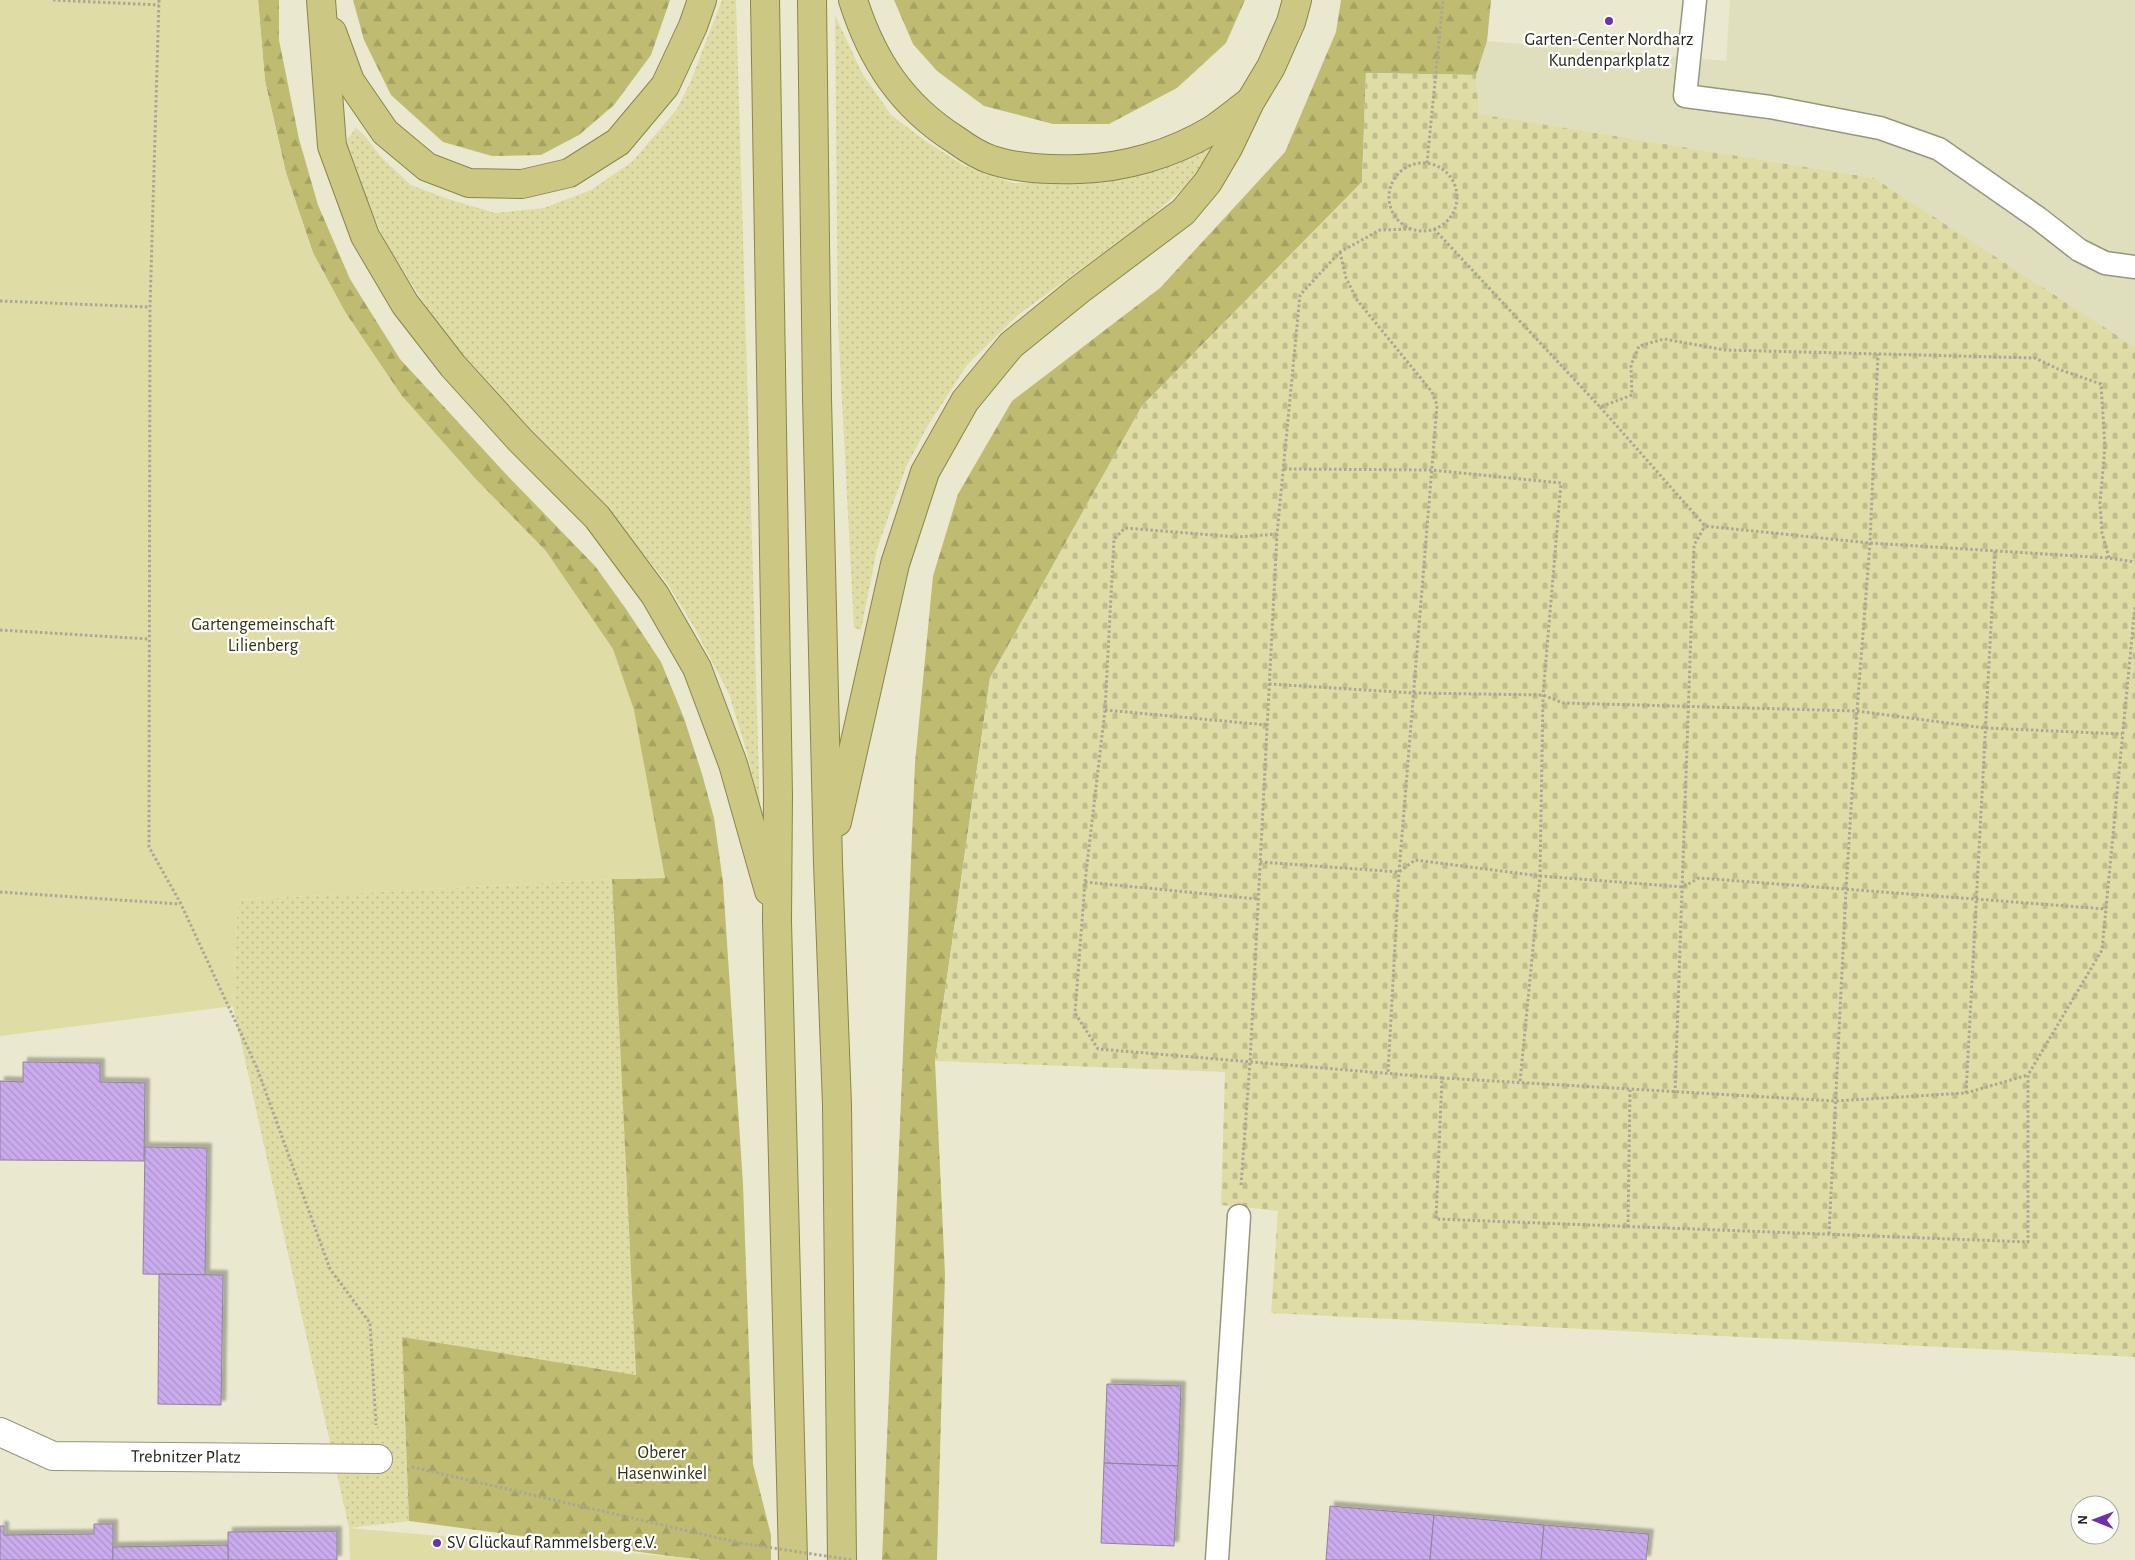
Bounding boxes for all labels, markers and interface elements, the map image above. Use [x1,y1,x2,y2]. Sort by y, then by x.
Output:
marker: Garten-Center Nordharz Kundenparkplatz [1603,15,1615,27]
place label: Garten-Center Nordharz Kundenparkplatz [1525,31,1693,70]
park label: Gartengemeinschaft Lilienberg [191,616,335,655]
park label: Oberer Hasenwinkel [617,1444,707,1483]
street label: Trebnitzer Platz [131,1448,241,1467]
north arrow [2070,1495,2120,1545]
text: N [2076,1515,2090,1525]
place label: SV Glückauf Rammelsberg e.V. [447,1534,657,1552]
marker: SV Glückauf Rammelsberg e.V. [431,1537,443,1549]

